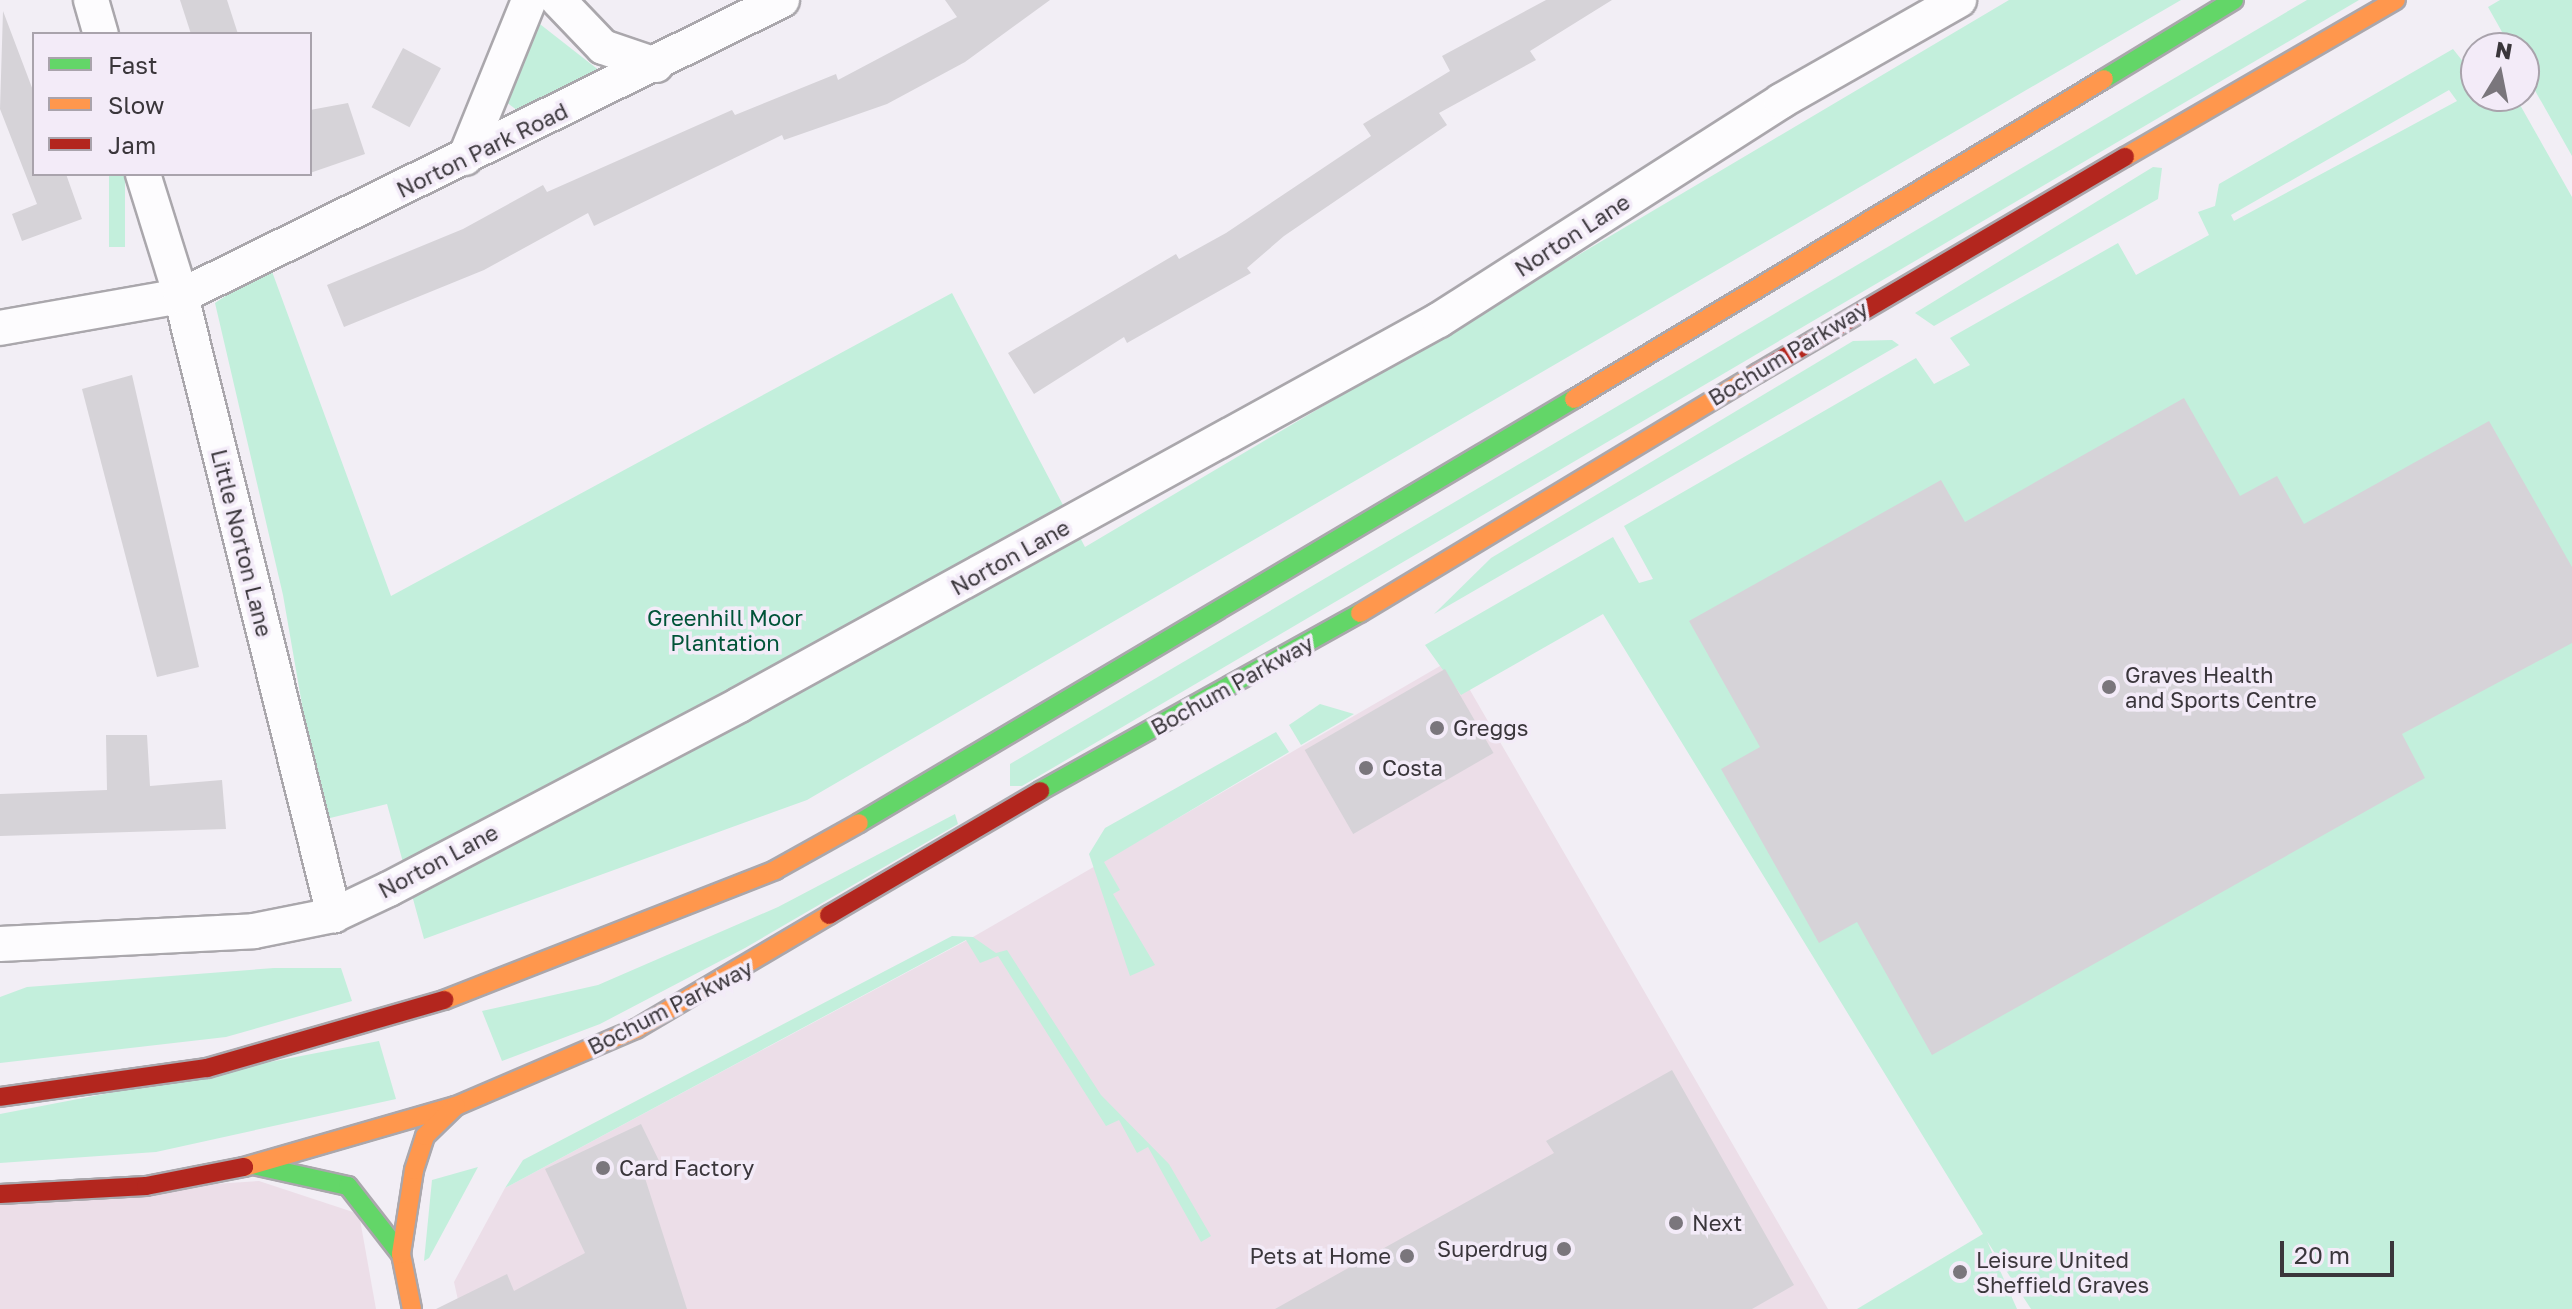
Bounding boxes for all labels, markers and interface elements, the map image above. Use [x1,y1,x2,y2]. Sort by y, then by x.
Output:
legend [32,32,312,176]
north arrow [2460,32,2540,112]
text: N [2493,35,2514,65]
text: Fast [108,50,158,79]
text: Slow [108,90,164,119]
street label: Norton Park Road [392,97,572,203]
text: Jam [108,130,156,159]
street label: Norton Lane [1510,188,1634,282]
street label: Bochum Parkway [1704,295,1872,411]
street label: Little Norton Lane [206,446,278,640]
street label: Norton Lane [946,514,1074,600]
park label: Greenhill Moor Plantation [647,604,803,656]
street label: Bochum Parkway [1146,630,1318,740]
place label: Graves Health and Sports Centre [2125,661,2317,712]
marker: Graves Health and Sports Centre [2100,678,2118,696]
place label: Greggs [1453,715,1528,741]
marker: Greggs [1428,719,1446,737]
place label: Costa [1382,755,1443,781]
marker: Costa [1357,759,1375,777]
street label: Norton Lane [374,818,502,904]
street label: Bochum Parkway [583,954,757,1060]
place label: Card Factory [619,1155,754,1181]
marker: Card Factory [594,1159,612,1177]
place label: Next [1692,1210,1742,1236]
marker: Next [1667,1214,1685,1232]
scale bar [2284,1225,2398,1275]
place label: Superdrug [1437,1236,1548,1262]
marker: Superdrug [1555,1240,1573,1258]
text: 20 m [2294,1240,2350,1269]
place label: Pets at Home [1249,1243,1391,1269]
place label: Leisure United Sheffield Graves [1976,1246,2149,1298]
marker: Pets at Home [1398,1247,1416,1265]
marker: Leisure United Sheffield Graves [1951,1263,1969,1281]

